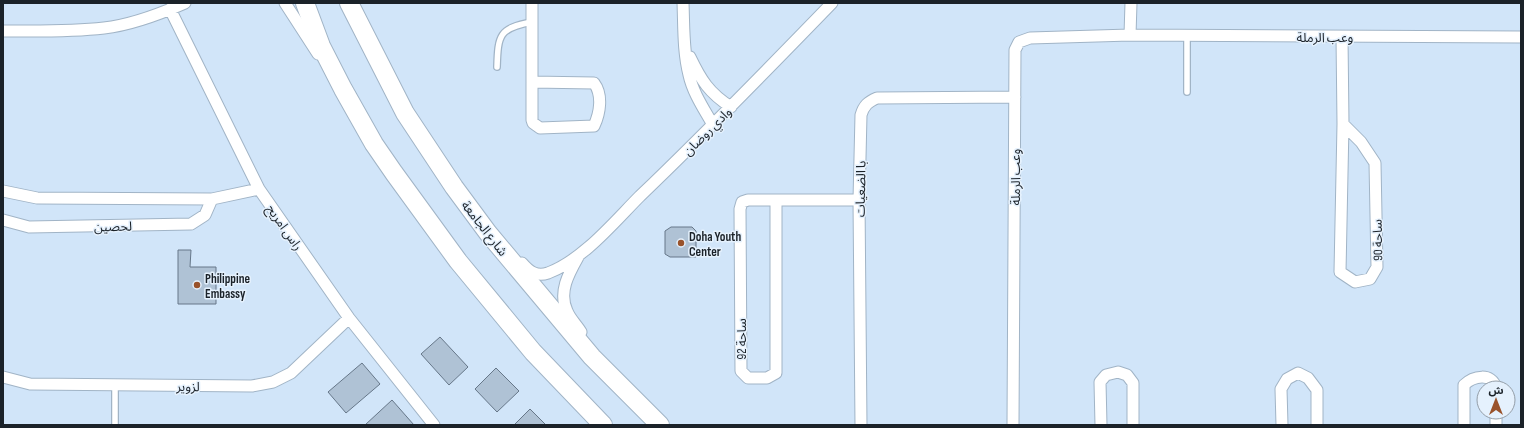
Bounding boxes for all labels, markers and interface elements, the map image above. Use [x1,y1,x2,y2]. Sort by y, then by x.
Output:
street label: وعب الرملة [1297,30,1354,46]
street label: وادي روضان [680,104,737,161]
street label: وعب الرملة [1008,148,1024,205]
street label: با الضعيات [853,161,869,217]
street label: شارع الجامعة [456,198,511,261]
street label: راس امريح [261,202,306,255]
street label: لحصين [94,219,132,235]
street label: ساحة 90 [1370,219,1386,261]
place label: Doha Youth Center [689,229,741,260]
marker: Doha Youth Center [676,238,686,248]
place label: Philippine Embassy [205,271,250,302]
marker: Philippine Embassy [192,280,202,290]
street label: ساحة 92 [734,318,750,360]
street label: لزوير [175,379,200,395]
north arrow [1476,380,1516,420]
text: ش [1488,384,1504,397]

